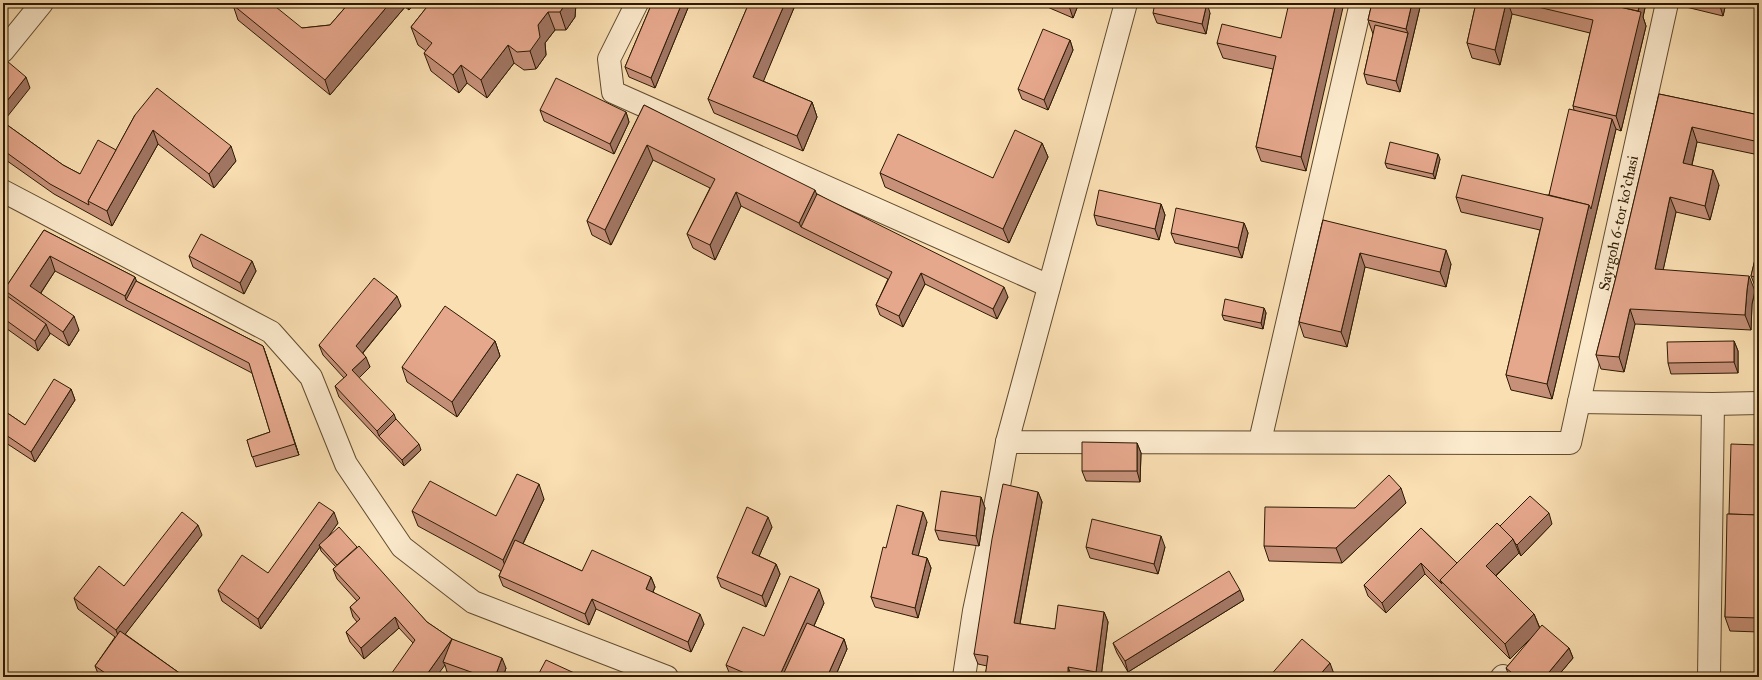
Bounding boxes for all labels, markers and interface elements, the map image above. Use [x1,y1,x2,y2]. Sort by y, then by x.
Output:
street label: Sayrgoh 6-tor ko'chasi [1595,154,1642,292]

